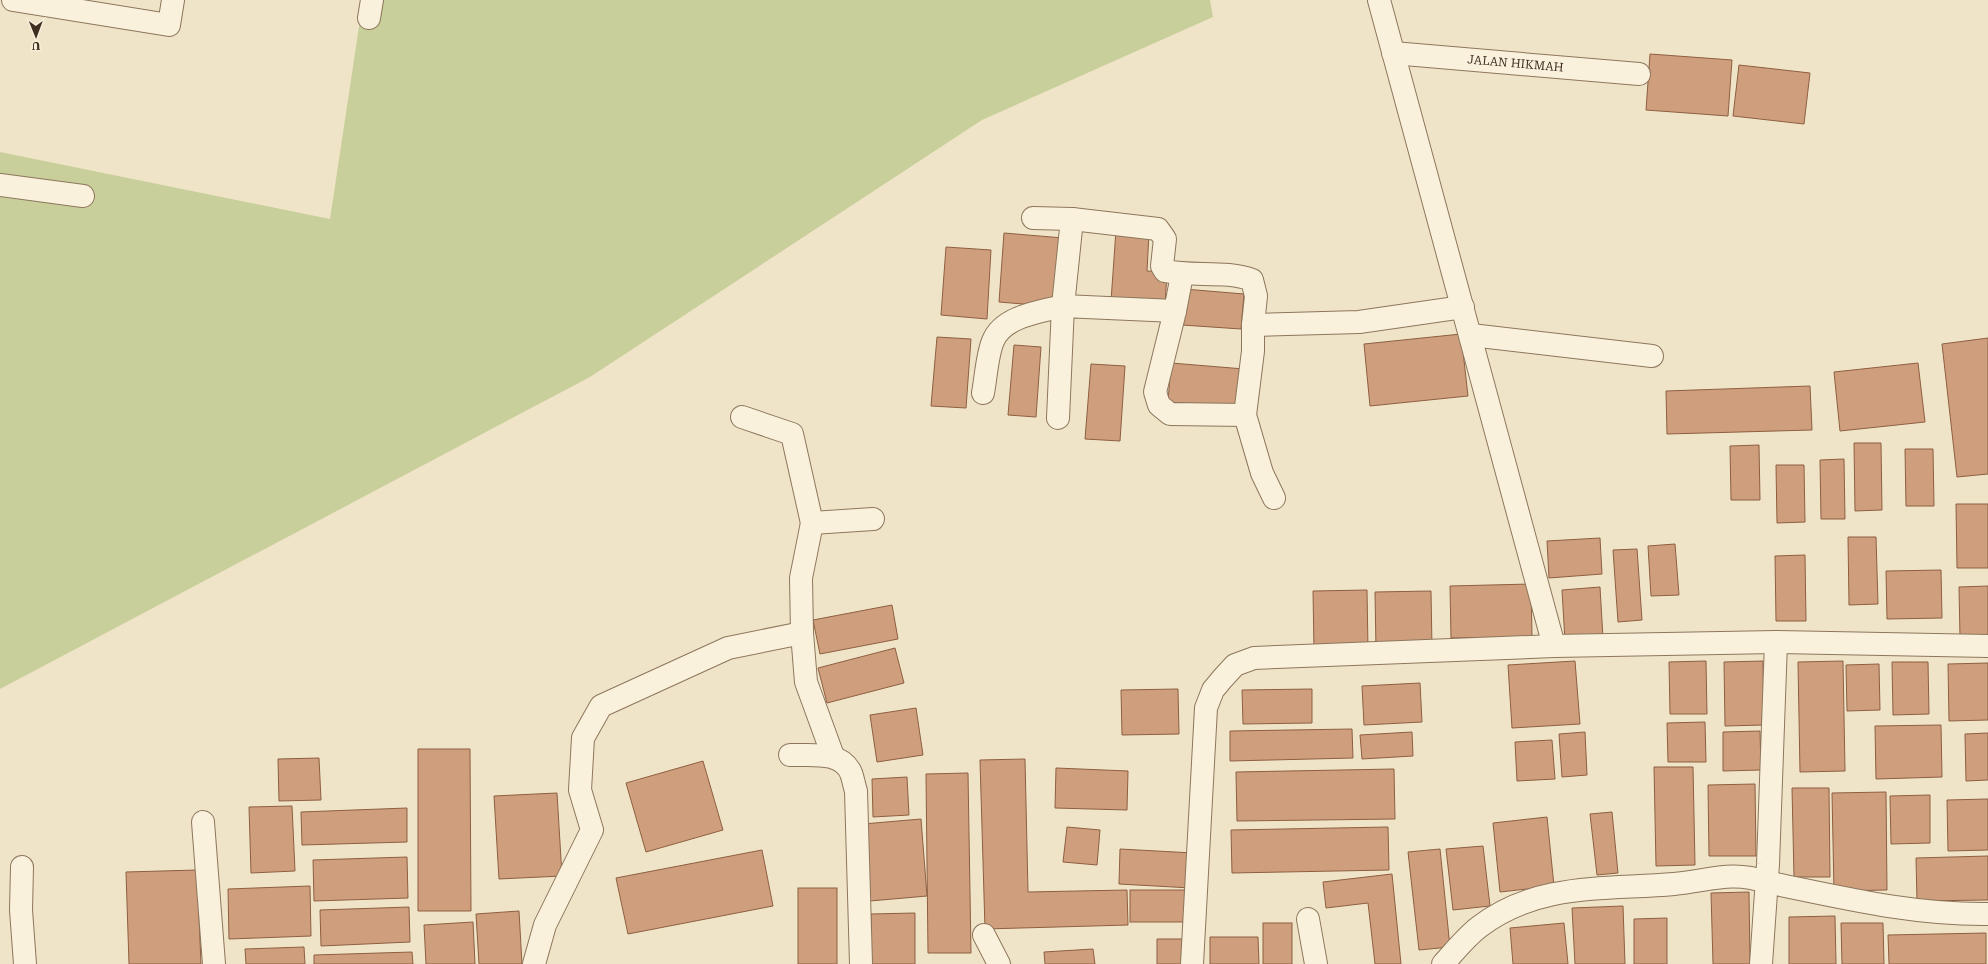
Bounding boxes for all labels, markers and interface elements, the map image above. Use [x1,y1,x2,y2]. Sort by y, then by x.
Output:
north arrow [16,16,56,56]
text: U [31,39,41,52]
street label: JALAN HIKMAH [1467,52,1564,75]

